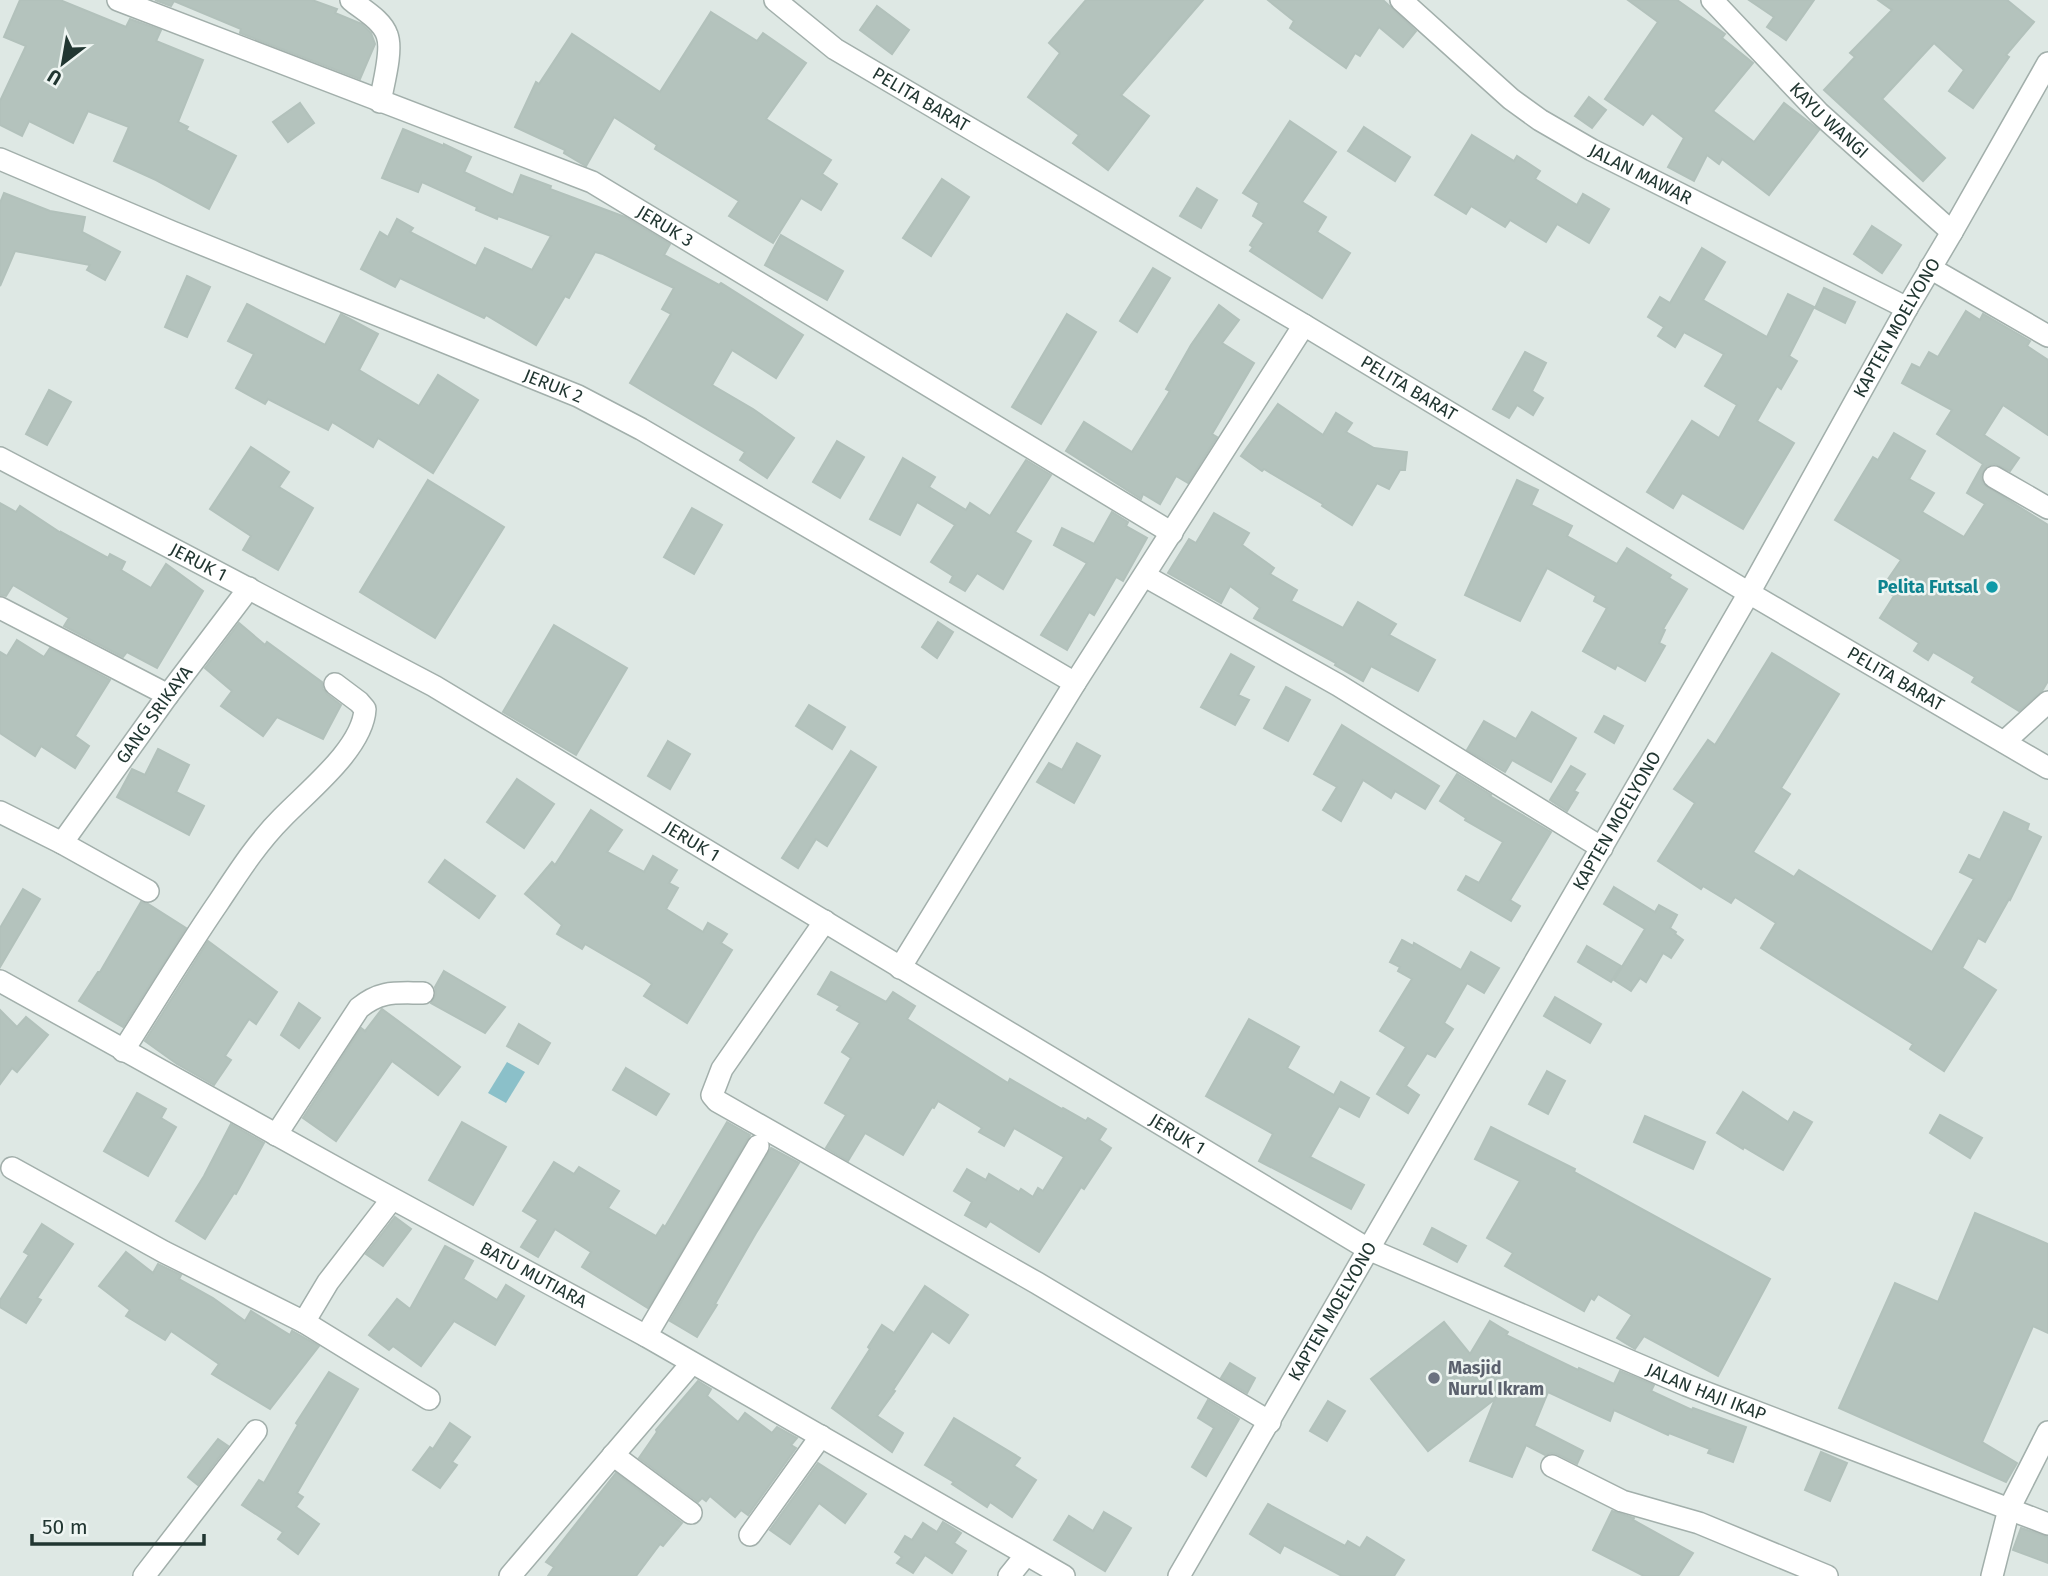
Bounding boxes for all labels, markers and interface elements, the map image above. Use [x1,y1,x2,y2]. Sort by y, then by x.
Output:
north arrow [28,28,98,98]
street label: PELITA BARAT [868,62,974,137]
text: U [43,64,66,90]
street label: KAYU WANGI [1785,78,1873,163]
street label: JALAN MAWAR [1585,139,1696,209]
street label: JERUK 3 [633,201,697,252]
street label: KAPTEN MOELYONO [1849,254,1945,401]
street label: PELITA BARAT [1357,351,1462,426]
street label: JERUK 2 [520,364,586,408]
street label: JERUK 1 [166,538,230,586]
place label: Pelita Futsal [1878,576,1979,598]
marker: Pelita Futsal [1984,579,2000,595]
street label: PELITA BARAT [1843,642,1949,716]
street label: GANG SRIKAYA [111,661,198,768]
street label: KAPTEN MOELYONO [1568,747,1666,894]
street label: JERUK 1 [660,816,723,866]
street label: JERUK 1 [1145,1109,1209,1159]
street label: BATU MUTIARA [476,1237,591,1313]
street label: KAPTEN MOELYONO [1284,1238,1381,1385]
place label: Masjid Nurul Ikram [1448,1357,1544,1400]
street label: JALAN HAJI IKAP [1643,1358,1769,1426]
marker: Masjid Nurul Ikram [1426,1370,1442,1386]
scale bar [32,1502,203,1546]
text: 50 m [42,1514,88,1540]

